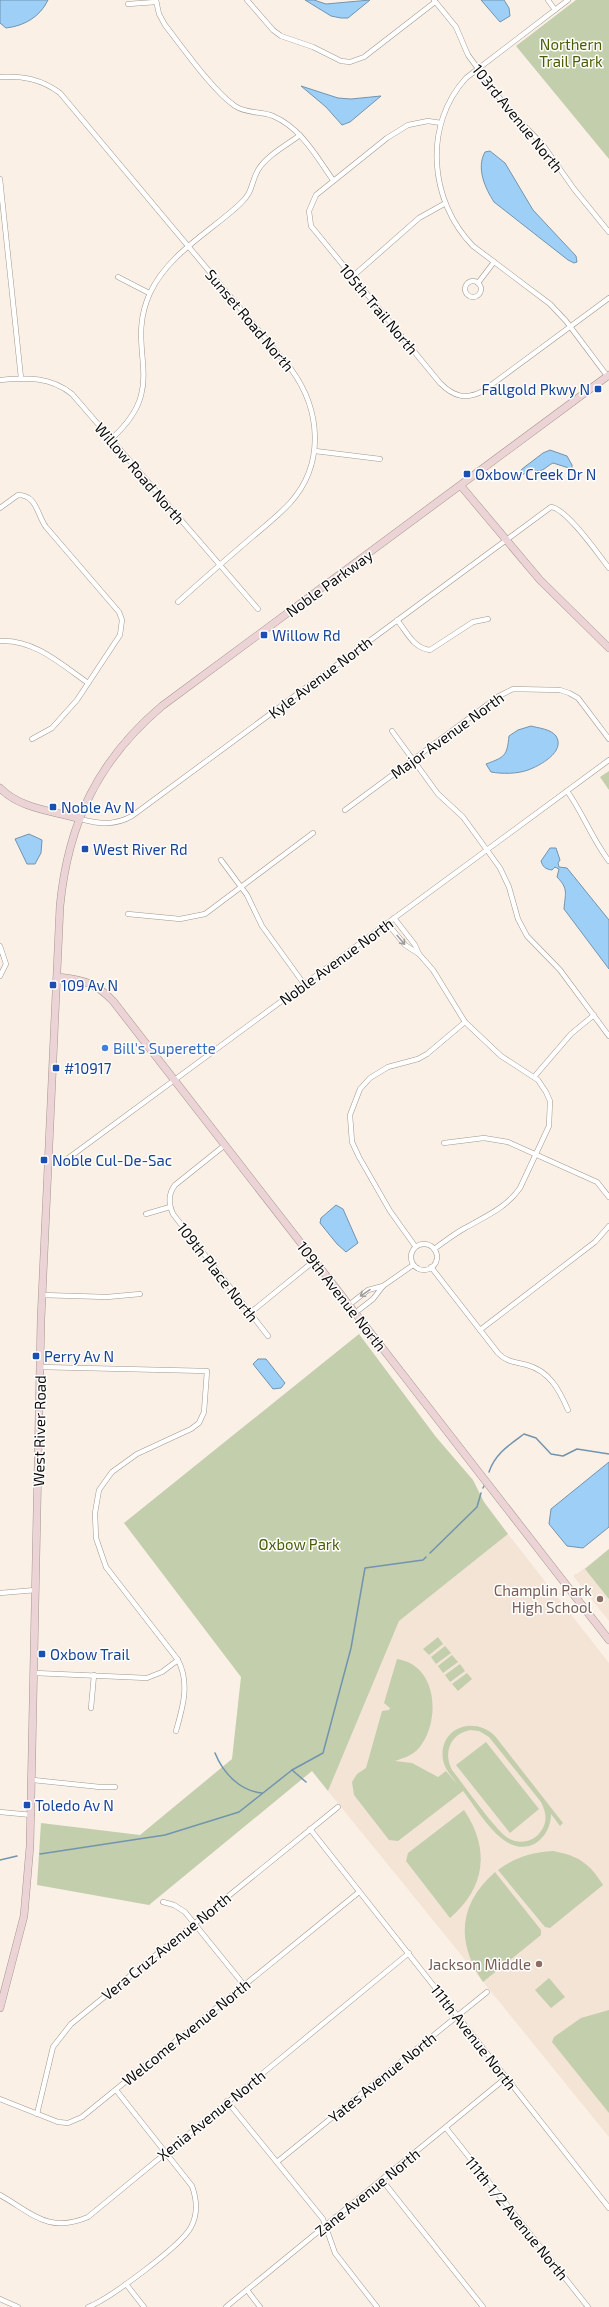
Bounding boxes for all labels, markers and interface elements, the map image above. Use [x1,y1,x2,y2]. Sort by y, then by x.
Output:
park label: Northern Trail Park [539,35,603,70]
street label: 103rd Avenue North [469,60,567,176]
street label: 105th Trail North [336,260,422,358]
street label: Sunset Road North [202,265,298,375]
place label: Fallgold Pkwy N [482,380,590,398]
marker: Fallgold Pkwy N [593,384,603,394]
street label: Willow Road North [91,419,189,527]
place label: Oxbow Creek Dr N [475,465,596,483]
marker: Oxbow Creek Dr N [462,469,472,479]
street label: Noble Parkway [282,546,376,620]
place label: Willow Rd [272,626,341,644]
marker: Willow Rd [259,630,269,640]
street label: Kyle Avenue North [265,632,375,722]
street label: Major Avenue North [387,688,508,783]
place label: Noble Av N [61,798,135,816]
marker: Noble Av N [48,802,58,812]
place label: West River Rd [93,840,188,858]
marker: West River Rd [80,844,90,854]
street label: Noble Avenue North [276,914,396,1008]
one-way arrow [397,935,406,946]
place label: 109 Av N [61,976,118,994]
marker: 109 Av N [48,980,58,990]
place label: Bill's Superette [113,1039,216,1057]
marker: Bill's Superette [100,1043,110,1053]
place label: #10917 [64,1059,112,1077]
marker: #10917 [51,1063,61,1073]
place label: Noble Cul-De-Sac [52,1151,172,1169]
marker: Noble Cul-De-Sac [39,1155,49,1165]
street label: 109th Place North [174,1219,262,1325]
street label: 109th Avenue North [294,1238,390,1354]
one-way arrow [359,1290,371,1298]
place label: Perry Av N [44,1347,114,1365]
marker: Perry Av N [31,1351,41,1361]
street label: West River Road [29,1375,49,1487]
park label: Oxbow Park [258,1535,340,1553]
place label: Champlin Park High School [494,1581,593,1616]
marker: Champlin Park High School [595,1594,605,1604]
place label: Oxbow Trail [50,1645,130,1663]
marker: Oxbow Trail [37,1649,47,1659]
place label: Toledo Av N [35,1796,114,1814]
marker: Toledo Av N [22,1800,32,1810]
street label: Vera Cruz Avenue North [98,1888,234,2004]
place label: Jackson Middle [428,1955,531,1973]
marker: Jackson Middle [534,1959,544,1969]
street label: Welcome Avenue North [118,1975,254,2089]
street label: 111th Avenue North [427,1981,521,2093]
street label: Yates Avenue North [324,2028,440,2126]
street label: Xenia Avenue North [153,2066,269,2164]
street label: Zane Avenue North [311,2144,423,2240]
street label: 111th 1/2 Avenue North [462,2153,572,2283]

